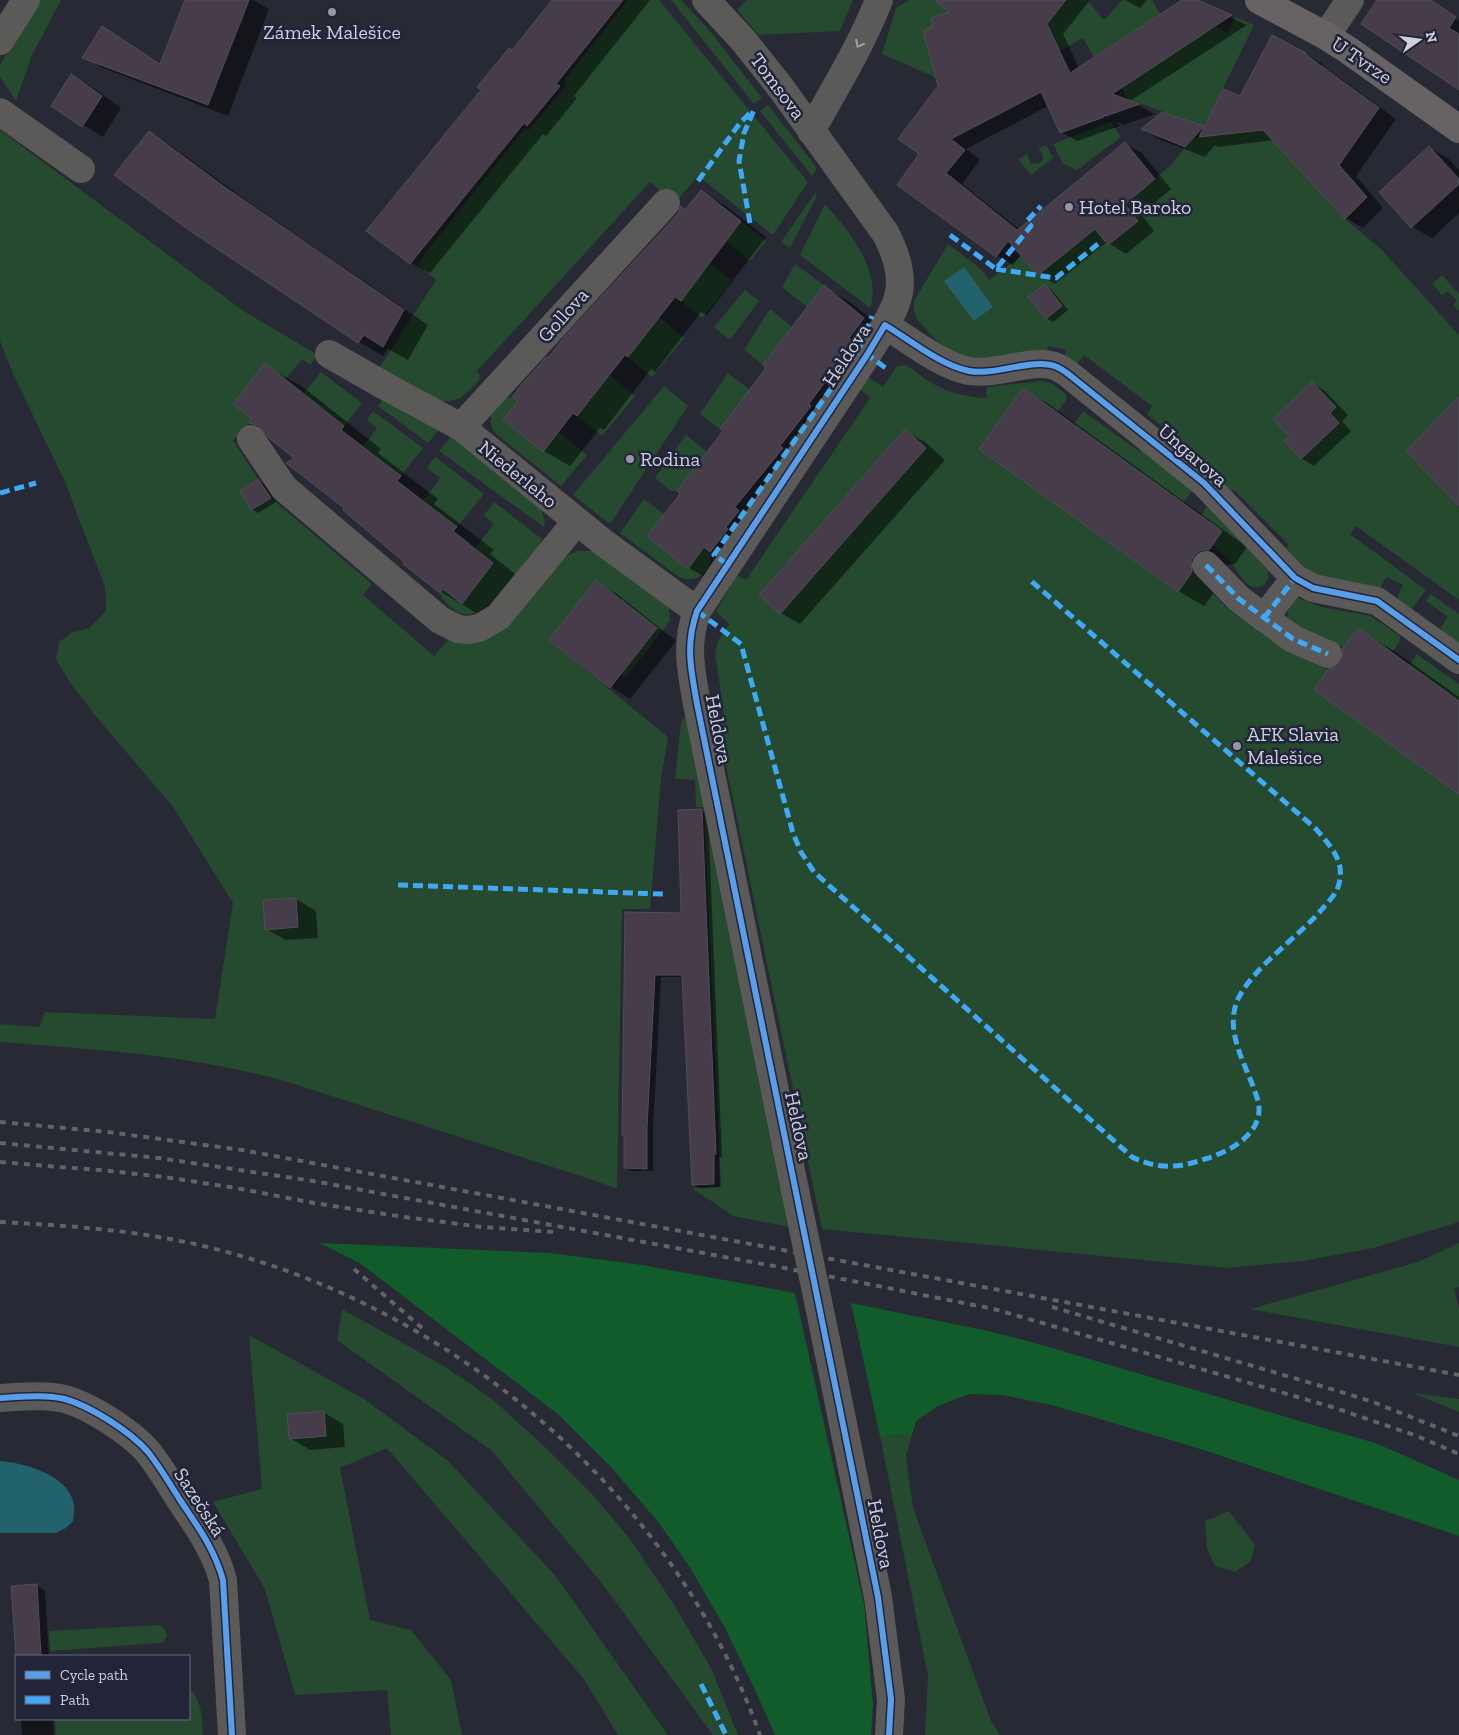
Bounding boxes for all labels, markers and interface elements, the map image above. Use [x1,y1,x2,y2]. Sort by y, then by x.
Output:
marker: Zámek Malešice [326,6,338,18]
north arrow [1394,15,1444,65]
place label: Zámek Malešice [263,20,401,44]
text: N [1422,30,1441,45]
street label: U Tvrze [1327,31,1397,89]
one-way arrow [855,39,865,48]
street label: Tomsova [745,48,811,124]
place label: Hotel Baroko [1079,195,1191,219]
marker: Hotel Baroko [1063,201,1075,213]
street label: Gollova [533,283,594,347]
street label: Heldova [817,319,875,391]
street label: Ungarova [1153,418,1233,492]
street label: Niederleho [474,435,562,513]
place label: Rodina [640,447,700,471]
marker: Rodina [624,453,636,465]
street label: Heldova [701,692,738,766]
place label: AFK Slavia Malešice [1247,722,1339,769]
marker: AFK Slavia Malešice [1231,740,1243,752]
street label: Heldova [780,1089,818,1163]
street label: Sazečská [169,1463,231,1541]
street label: Heldova [863,1497,900,1571]
legend [15,1655,190,1720]
text: Cycle path [60,1666,129,1684]
text: Path [60,1691,90,1709]

